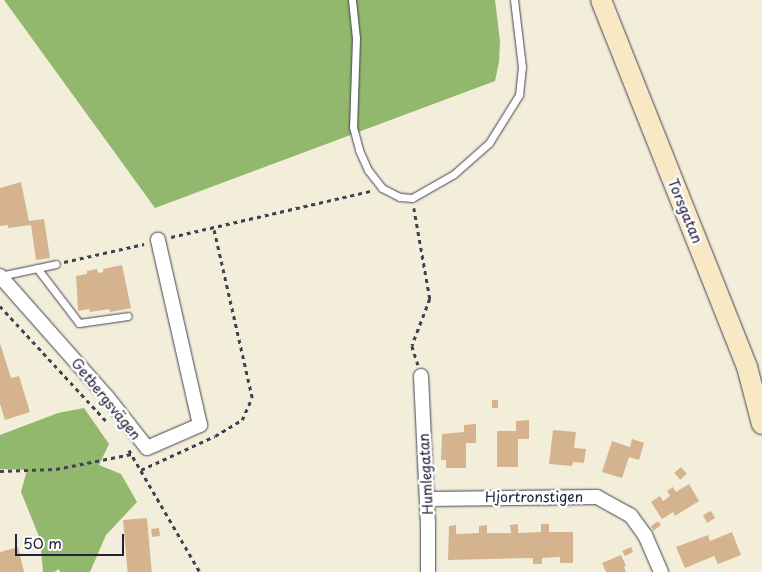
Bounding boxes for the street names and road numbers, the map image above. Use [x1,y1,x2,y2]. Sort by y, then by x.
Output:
street label: Torsgatan [664,176,706,246]
street label: Getbergsvägen [68,355,144,443]
street label: Humlegatan [415,433,437,515]
street label: Hjortronstigen [485,489,583,505]

